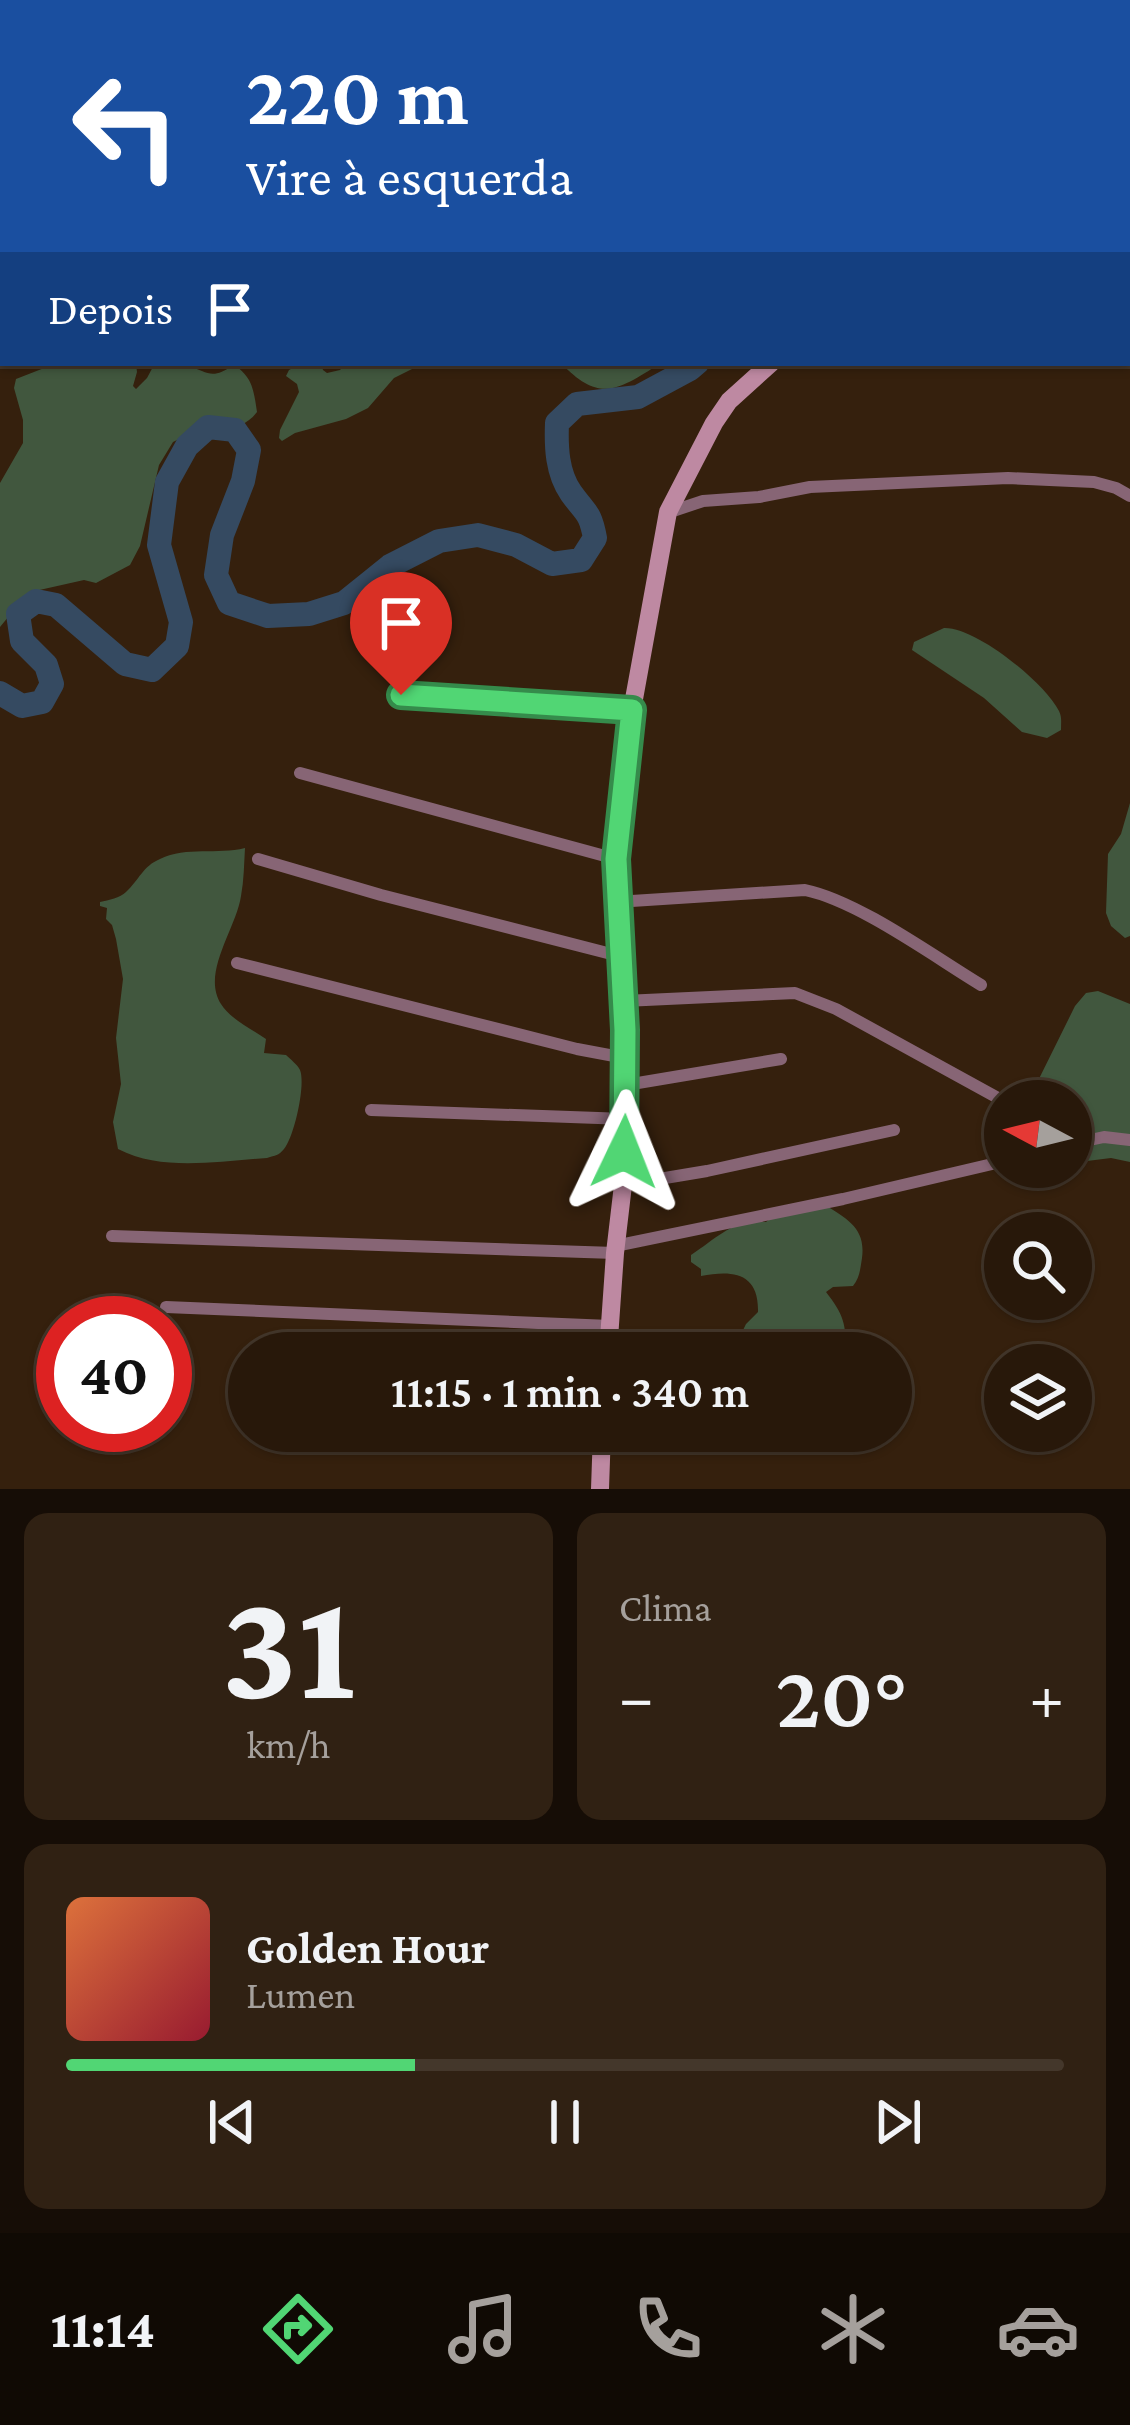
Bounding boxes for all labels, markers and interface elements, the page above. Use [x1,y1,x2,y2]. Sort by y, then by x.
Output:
icon: left [48,48,204,204]
text: 220 m [246,49,469,142]
text: Vire à esquerda [246,147,573,207]
icon: arrive [197,276,263,342]
text: Depois [48,284,173,334]
pin [350,572,452,695]
icon: arrive [368,590,434,656]
north arrow [984,1080,1092,1188]
map controls [984,1080,1092,1452]
position arrow [561,1089,687,1215]
button: search [984,1212,1092,1320]
speed limit sign: 40 [36,1296,192,1452]
button: layers [984,1344,1092,1452]
text: 11:15 · 1 min · 340 m [391,1367,749,1417]
text: 31 [221,1558,356,1732]
text: Clima [619,1586,712,1629]
text: 20° [776,1646,907,1746]
text: − [619,1660,654,1733]
text: + [1029,1660,1064,1733]
text: km/h [246,1723,331,1766]
text: Golden Hour [246,1923,489,1973]
text: Lumen [246,1973,355,2016]
icon: previous [199,2089,265,2155]
icon: pause [532,2089,598,2155]
icon: next [865,2089,931,2155]
icon: directions [256,2287,340,2371]
icon: music [441,2287,525,2371]
icon: phone [626,2287,710,2371]
icon: climate [811,2287,895,2371]
icon: car [996,2287,1080,2371]
text: 11:14 [50,2299,155,2359]

